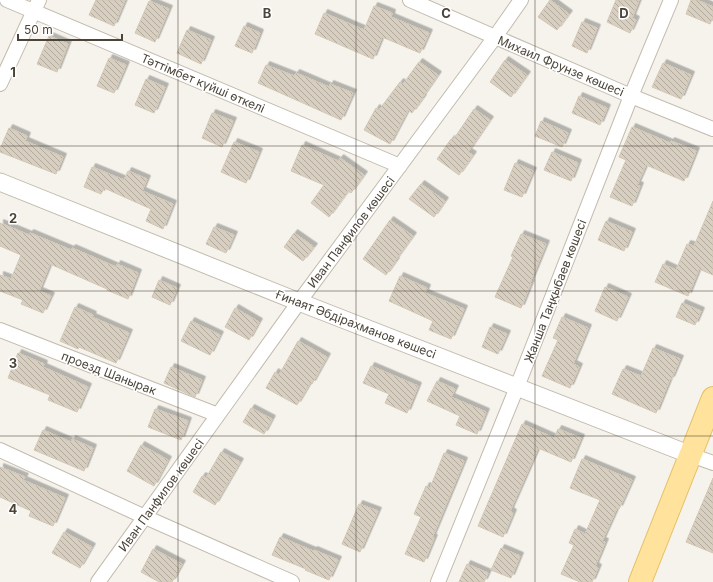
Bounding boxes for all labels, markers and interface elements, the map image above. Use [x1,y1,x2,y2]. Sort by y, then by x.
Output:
text: B [263,5,272,21]
text: C [441,5,451,21]
text: D [619,5,629,21]
scale bar [18,16,122,42]
text: 50 m [24,22,53,37]
street label: Михаил Фрунзе көшесі [496,33,627,99]
street label: Тәттімбет күйші өткелі [139,50,267,116]
text: 1 [10,64,16,80]
street label: Иван Панфилов көшесі [304,173,398,291]
text: 2 [9,210,17,226]
street label: Жанша Таңқыбаев көшесі [521,217,589,365]
street label: Ғинаят Әбдірахманов көшесі [273,286,438,362]
street label: проезд Шанырак [59,348,159,398]
text: 3 [9,355,17,371]
street label: Иван Панфилов көшесі [115,436,207,554]
text: 4 [9,501,18,517]

